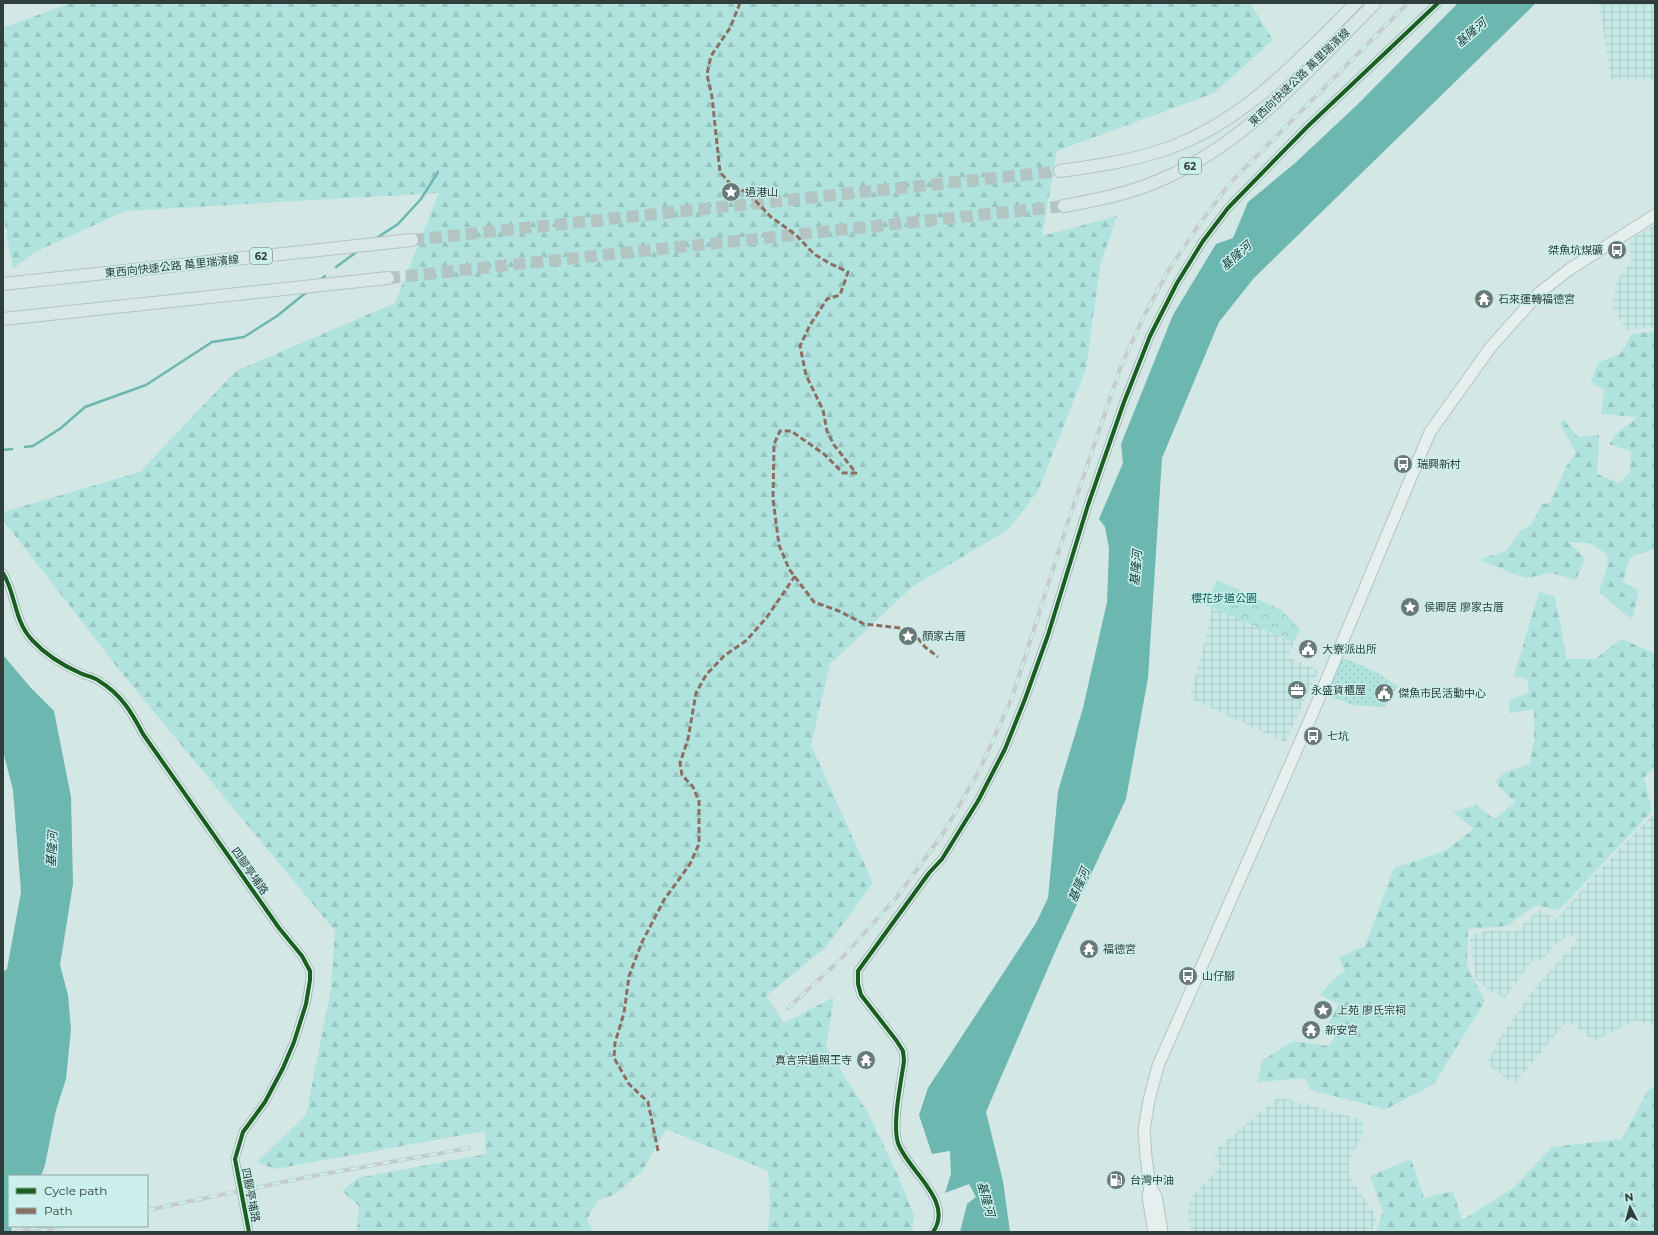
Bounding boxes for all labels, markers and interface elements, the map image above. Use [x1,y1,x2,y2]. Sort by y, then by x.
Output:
water label: 基隆河 [1452,14,1491,50]
street label: 東西向快速公路 萬里瑞濱線 [1246,25,1352,129]
road number: 62 [1179,158,1201,174]
place icon: 過港山 [720,181,742,203]
place label: 過港山 [745,185,778,199]
water label: 基隆河 [1217,237,1256,273]
bus stop icon: 桀魚坑煤礦 [1606,239,1628,261]
place label: 桀魚坑煤礦 [1548,243,1603,257]
road number: 62 [250,248,272,264]
street label: 東西向快速公路 萬里瑞濱線 [104,252,240,280]
temple icon: 石來運轉福德宮 [1473,288,1495,310]
place label: 石來運轉福德宮 [1498,292,1575,306]
bus stop icon: 瑞興新村 [1392,453,1414,475]
place label: 瑞興新村 [1417,457,1461,471]
water label: 基隆河 [1126,547,1145,587]
park label: 櫻花步道公園 [1191,591,1257,605]
place icon: 侯卿居 廖家古厝 [1399,596,1421,618]
place label: 侯卿居 廖家古厝 [1424,600,1504,614]
place icon: 顏家古厝 [897,625,919,647]
place label: 顏家古厝 [922,629,966,643]
public building icon: 大寮派出所 [1297,638,1319,660]
place label: 大寮派出所 [1322,642,1377,656]
office icon: 永盛貨櫃屋 [1286,679,1308,701]
public building icon: 傑魚市民活動中心 [1373,682,1395,704]
place label: 永盛貨櫃屋 [1311,683,1366,697]
place label: 傑魚市民活動中心 [1398,686,1486,700]
bus stop icon: 七坑 [1302,725,1324,747]
place label: 七坑 [1327,729,1349,743]
water label: 基隆河 [43,829,60,867]
street label: 四腳亭埔路 [228,844,272,898]
water label: 基隆河 [1065,863,1093,904]
temple icon: 福德宮 [1078,938,1100,960]
place label: 福德宮 [1103,942,1136,956]
bus stop icon: 山仔腳 [1177,965,1199,987]
place label: 山仔腳 [1202,969,1235,983]
place icon: 上苑 廖氏宗祠 [1312,999,1334,1021]
place label: 上苑 廖氏宗祠 [1337,1003,1406,1017]
temple icon: 新安宮 [1300,1019,1322,1041]
place label: 新安宮 [1325,1023,1358,1037]
temple icon: 真言宗遍照王寺 [855,1049,877,1071]
place label: 真言宗遍照王寺 [775,1053,852,1067]
street label: 四腳亭埔路 [239,1167,263,1223]
fuel station icon: 台灣中油 [1105,1169,1127,1191]
place label: 台灣中油 [1130,1173,1174,1187]
legend [8,1175,148,1227]
water label: 基隆河 [975,1180,999,1220]
text: Cycle path [44,1183,107,1198]
north arrow [1610,1187,1650,1227]
text: N [1624,1190,1634,1204]
text: Path [44,1203,73,1218]

